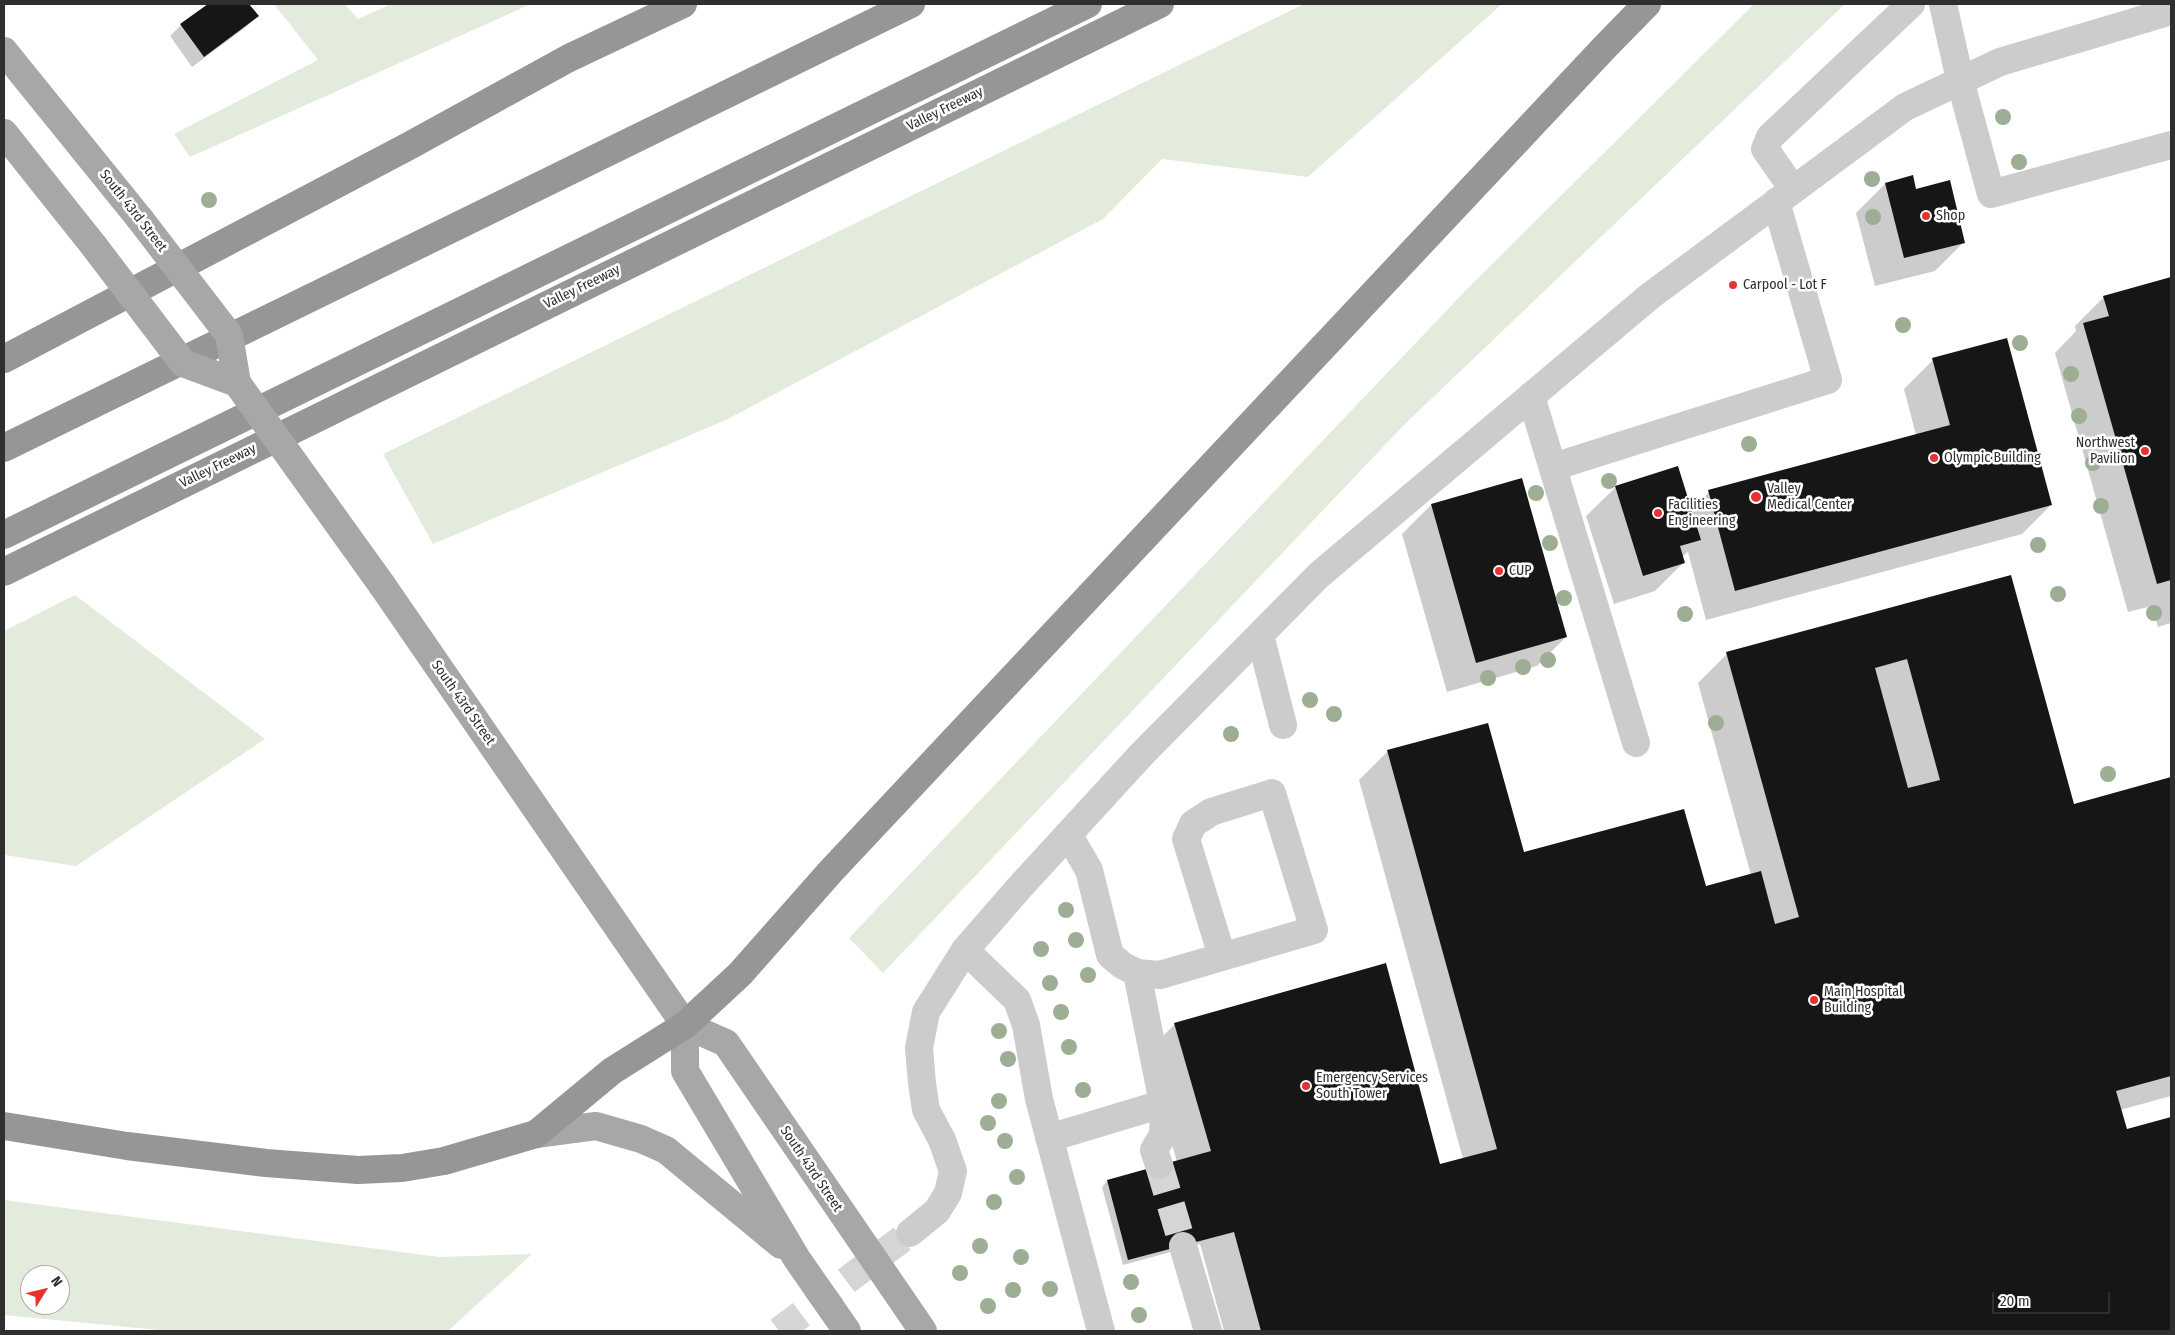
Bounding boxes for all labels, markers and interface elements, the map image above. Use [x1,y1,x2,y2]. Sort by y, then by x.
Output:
street label: Valley Freeway [904,83,986,135]
street label: South 43rd Street [96,167,170,255]
place label: Shop [1936,208,1965,224]
marker: Shop [1920,210,1932,222]
street label: Valley Freeway [541,261,623,313]
place label: Carpool - Lot F [1743,277,1827,293]
marker: Carpool - Lot F [1727,279,1739,291]
place label: Northwest Pavilion [2076,435,2135,468]
street label: Valley Freeway [177,440,259,492]
marker: Northwest Pavilion [2139,445,2151,457]
place label: Olympic Building [1944,450,2041,466]
marker: Olympic Building [1928,452,1940,464]
place label: Valley Medical Center [1767,481,1852,514]
marker: Valley Medical Center [1749,490,1763,504]
place label: Facilities Engineering [1668,497,1735,530]
marker: Facilities Engineering [1652,507,1664,519]
place label: CUP [1509,563,1532,579]
marker: CUP [1493,565,1505,577]
street label: South 43rd Street [428,657,498,749]
place label: Main Hospital Building [1824,984,1903,1016]
marker: Main Hospital Building [1808,994,1820,1006]
place label: Emergency Services South Tower [1316,1070,1428,1102]
marker: Emergency Services South Tower [1300,1080,1312,1092]
street label: South 43rd Street [776,1123,846,1215]
north arrow [20,1265,70,1315]
text: N [47,1273,66,1290]
scale bar [1995,1282,2112,1314]
text: 20 m [2000,1292,2030,1310]

